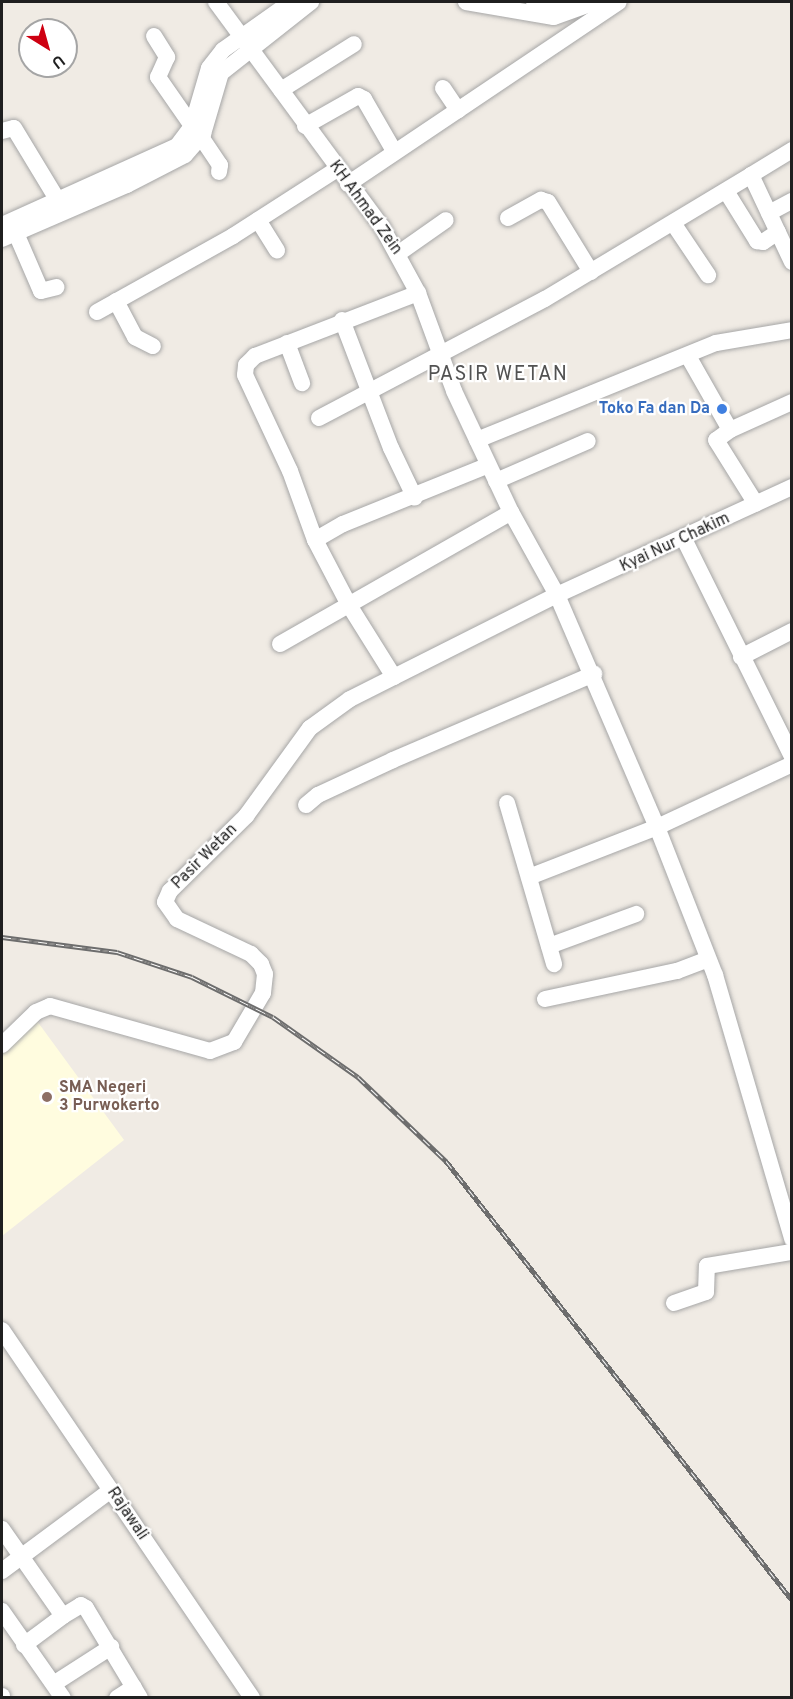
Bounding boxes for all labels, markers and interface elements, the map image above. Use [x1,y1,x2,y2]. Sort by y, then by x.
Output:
north arrow [18,18,78,78]
text: U [47,49,68,72]
street label: KH Ahmad Zein [324,157,406,259]
district label: PASIR WETAN [427,363,569,387]
place label: Toko Fa dan Da [599,399,710,419]
marker: Toko Fa dan Da [715,402,729,416]
street label: Kyai Nur Chakim [617,509,733,577]
street label: Pasir Wetan [168,820,242,894]
place label: SMA Negeri 3 Purwokerto [59,1078,159,1116]
marker: SMA Negeri 3 Purwokerto [40,1090,54,1104]
street label: Rajawali [102,1484,152,1544]

